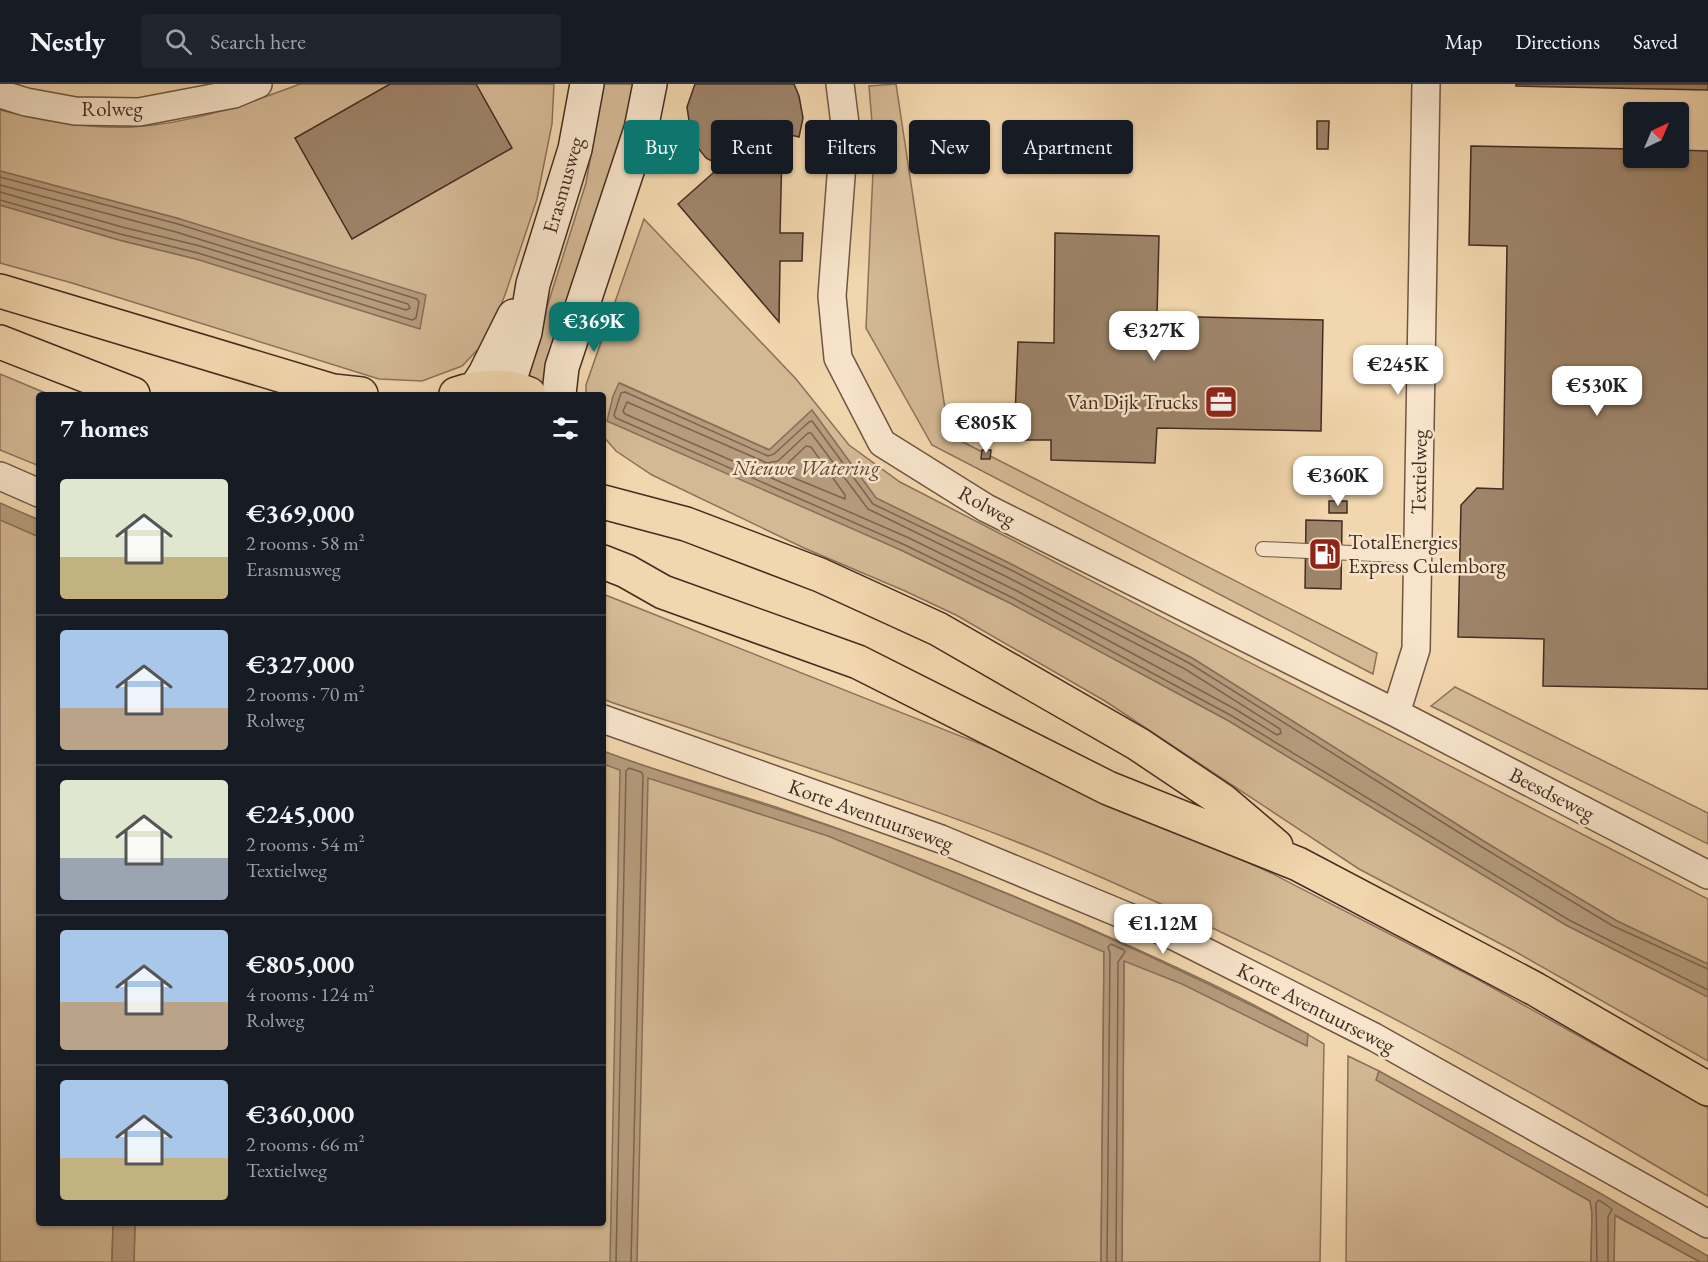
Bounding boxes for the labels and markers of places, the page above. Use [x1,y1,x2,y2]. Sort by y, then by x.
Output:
pin: €369K [552,302,636,353]
pin: €327K [1112,311,1196,362]
pin: €245K [1356,345,1440,396]
pin: €530K [1555,366,1639,417]
office icon: Van Dijk Trucks [1203,384,1239,420]
place label: Van Dijk Trucks [1067,388,1198,415]
pin: €805K [944,403,1028,454]
pin: €360K [1296,456,1380,507]
place label: TotalEnergies Express Culemborg [1348,528,1507,579]
fuel station icon: TotalEnergies Express Culemborg [1307,536,1343,572]
pin: €1.12M [1114,904,1212,955]

